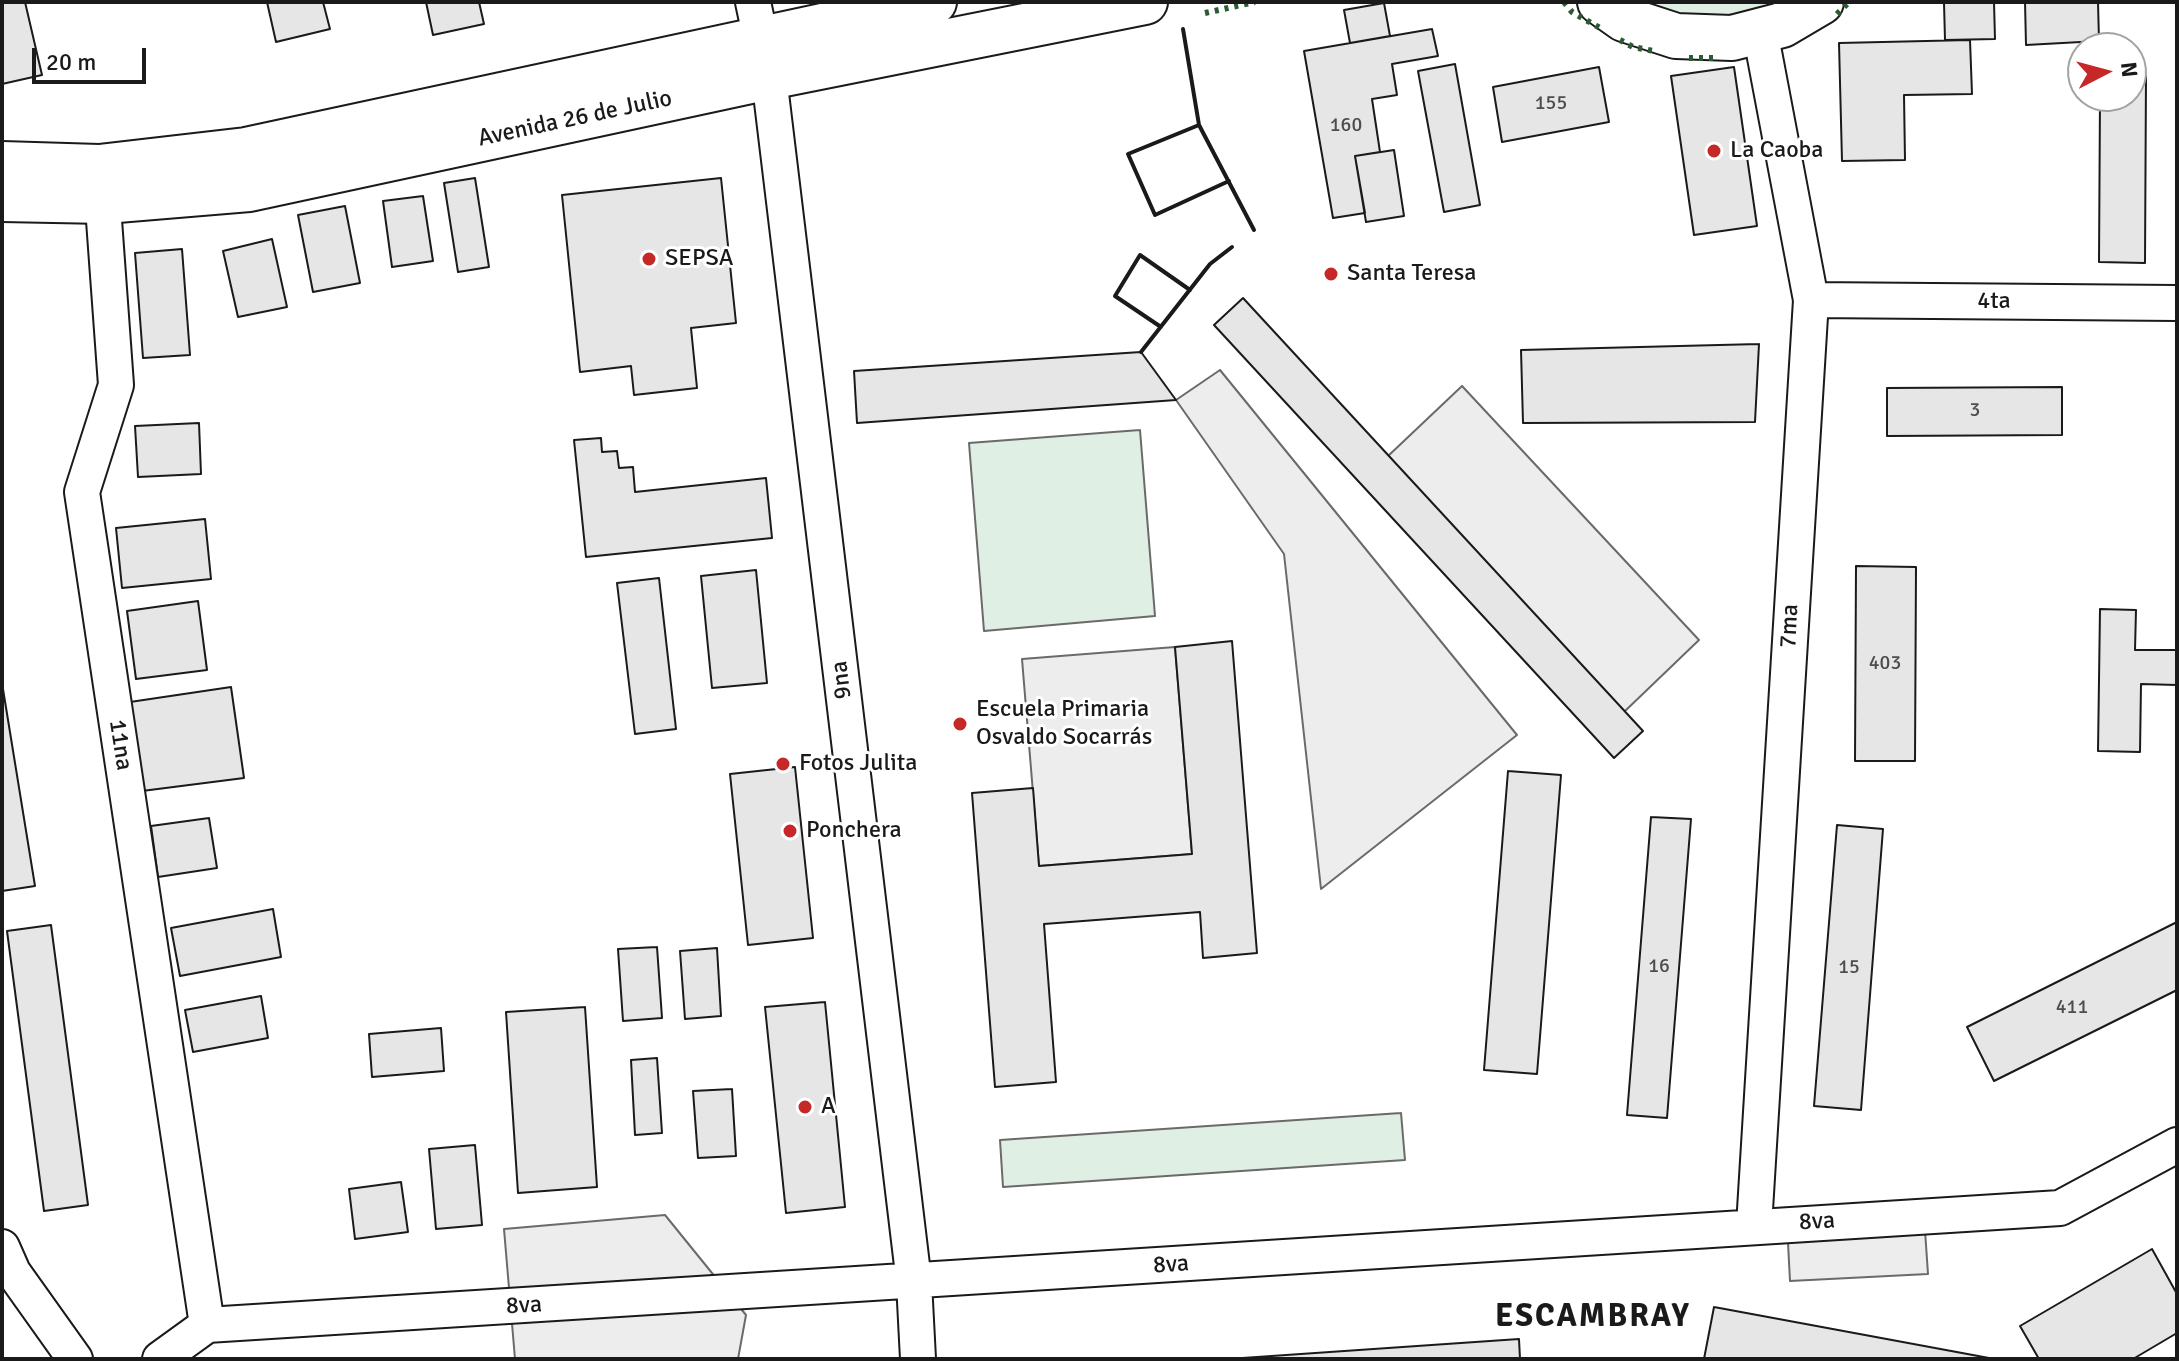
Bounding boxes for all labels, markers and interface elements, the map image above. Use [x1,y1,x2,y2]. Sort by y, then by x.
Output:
scale bar [36,32,150,82]
north arrow [2067,32,2147,112]
text: 20 m [46,47,96,77]
text: N [2115,61,2144,79]
street label: Avenida 26 de Julio [475,84,675,154]
house number: 155 [1535,92,1567,116]
house number: 160 [1330,114,1362,138]
place label: La Caoba [1730,137,1823,165]
marker: La Caoba [1705,142,1723,160]
place label: SEPSA [665,245,734,273]
marker: SEPSA [640,250,658,268]
place label: Santa Teresa [1347,260,1476,288]
marker: Santa Teresa [1322,265,1340,283]
street label: 4ta [1977,288,2011,316]
house number: 3 [1970,399,1980,423]
street label: 7ma [1774,603,1806,649]
house number: 403 [1869,652,1901,676]
street label: 9na [825,659,859,701]
place label: Escuela Primaria Osvaldo Socarrás [976,696,1152,752]
marker: Escuela Primaria Osvaldo Socarrás [951,715,969,733]
street label: 11na [102,717,138,773]
place label: Fotos Julita [799,750,917,778]
marker: Fotos Julita [774,755,792,773]
place label: Ponchera [806,817,902,845]
marker: Ponchera [781,822,799,840]
house number: 16 [1648,955,1670,979]
house number: 15 [1838,956,1860,980]
house number: 411 [2056,996,2088,1020]
place label: A [821,1093,836,1121]
marker: A [796,1098,814,1116]
street label: 8va [1798,1207,1836,1237]
street label: 8va [1152,1249,1190,1281]
street label: 8va [505,1291,543,1321]
district label: ESCAMBRAY [1495,1299,1691,1337]

